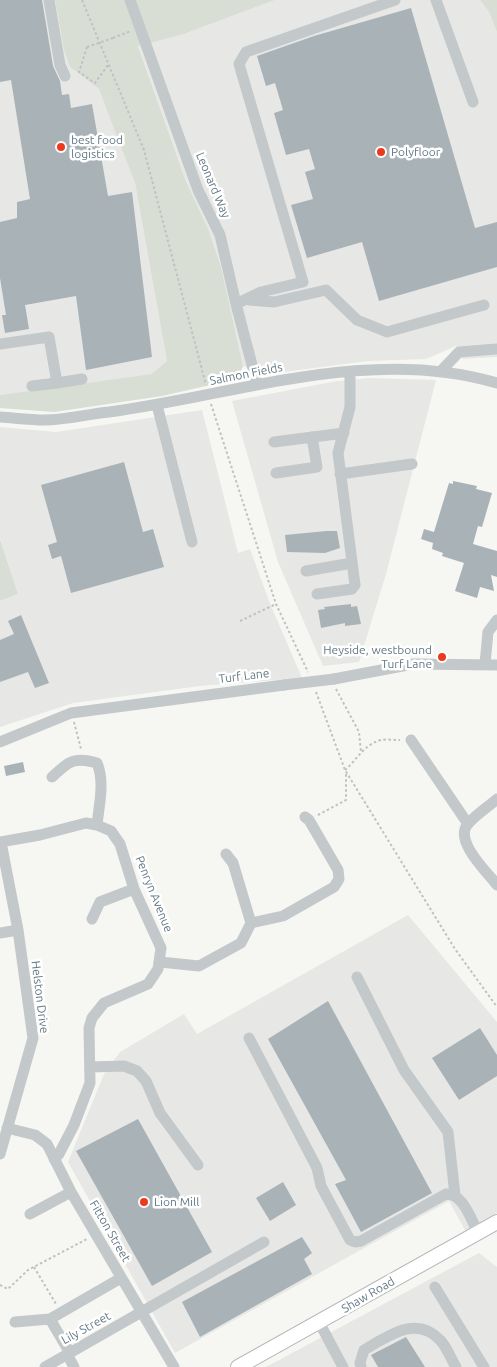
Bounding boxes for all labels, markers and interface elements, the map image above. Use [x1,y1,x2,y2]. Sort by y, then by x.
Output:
place label: best food logistics [71,133,123,161]
marker: best food logistics [55,141,67,153]
place label: Polyfloor [391,145,440,159]
marker: Polyfloor [375,146,387,158]
street label: Leonard Way [193,150,233,220]
street label: Salmon Fields [208,360,284,388]
place label: Heyside, westbound Turf Lane [323,643,432,671]
marker: Heyside, westbound Turf Lane [436,651,448,663]
street label: Turf Lane [218,666,270,686]
street label: Penryn Avenue [132,854,176,934]
street label: Helston Drive [28,960,52,1034]
place label: Lion Mill [154,1195,199,1209]
marker: Lion Mill [138,1196,150,1208]
street label: Fitton Street [87,1198,133,1264]
street label: Shaw Road [339,1274,397,1316]
street label: Lily Street [59,1309,113,1347]

